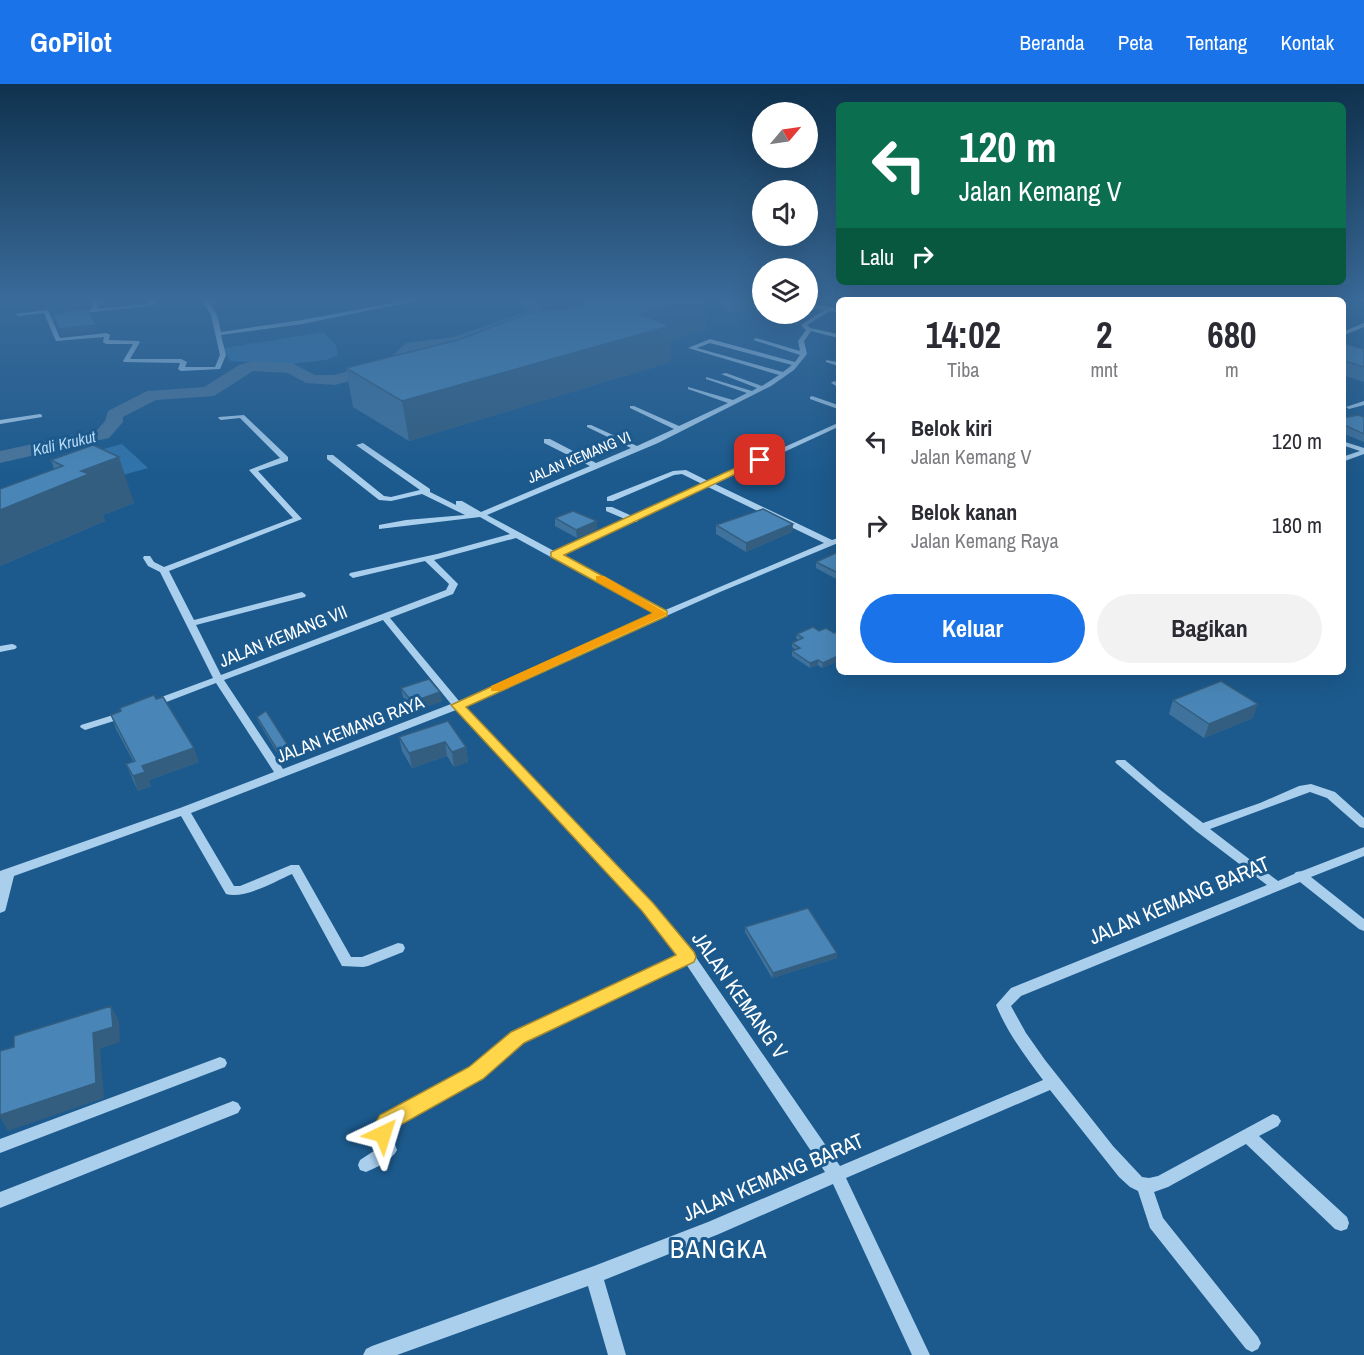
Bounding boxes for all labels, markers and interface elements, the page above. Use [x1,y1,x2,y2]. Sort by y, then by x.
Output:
text: GoPilot [30,23,112,61]
text: Beranda [1020,28,1085,57]
text: Peta [1118,28,1153,57]
text: Tentang [1186,28,1247,57]
text: Kontak [1280,28,1334,57]
north arrow [752,102,818,168]
map controls [752,102,818,324]
text: 120 m [959,119,1057,175]
icon: left [860,126,938,204]
text: Jalan Kemang V [959,173,1121,209]
button: sound [752,180,818,246]
icon: right [906,240,939,273]
text: Lalu [860,242,894,272]
button: layers [752,258,818,324]
text: 14:02 [925,311,1001,359]
text: 2 [1096,311,1112,359]
text: 680 [1207,311,1257,359]
text: Tiba [947,356,979,383]
text: mnt [1090,356,1118,383]
text: m [1225,356,1239,383]
text: Belok kiri [911,413,992,443]
water label: Kali Krukut [30,425,98,461]
icon: left [860,425,893,458]
street label: JALAN KEMANG VI [524,426,634,488]
text: 120 m [1272,426,1322,456]
pin [734,434,785,485]
icon: arrive [743,443,776,476]
text: Jalan Kemang V [911,443,1031,470]
text: Belok kanan [911,497,1017,527]
icon: right [860,509,893,542]
text: 180 m [1272,510,1322,540]
text: Jalan Kemang Raya [911,527,1059,554]
button: Keluar [860,594,1085,663]
button: Bagikan [1097,594,1322,663]
street label: JALAN KEMANG VII [215,599,351,673]
street label: JALAN KEMANG RAYA [273,689,428,769]
street label: JALAN KEMANG BARAT [1084,849,1274,951]
street label: JALAN KEMANG V [685,926,795,1065]
position arrow [351,1102,415,1166]
street label: JALAN KEMANG BARAT [678,1126,868,1228]
district label: BANGKA [670,1231,768,1266]

